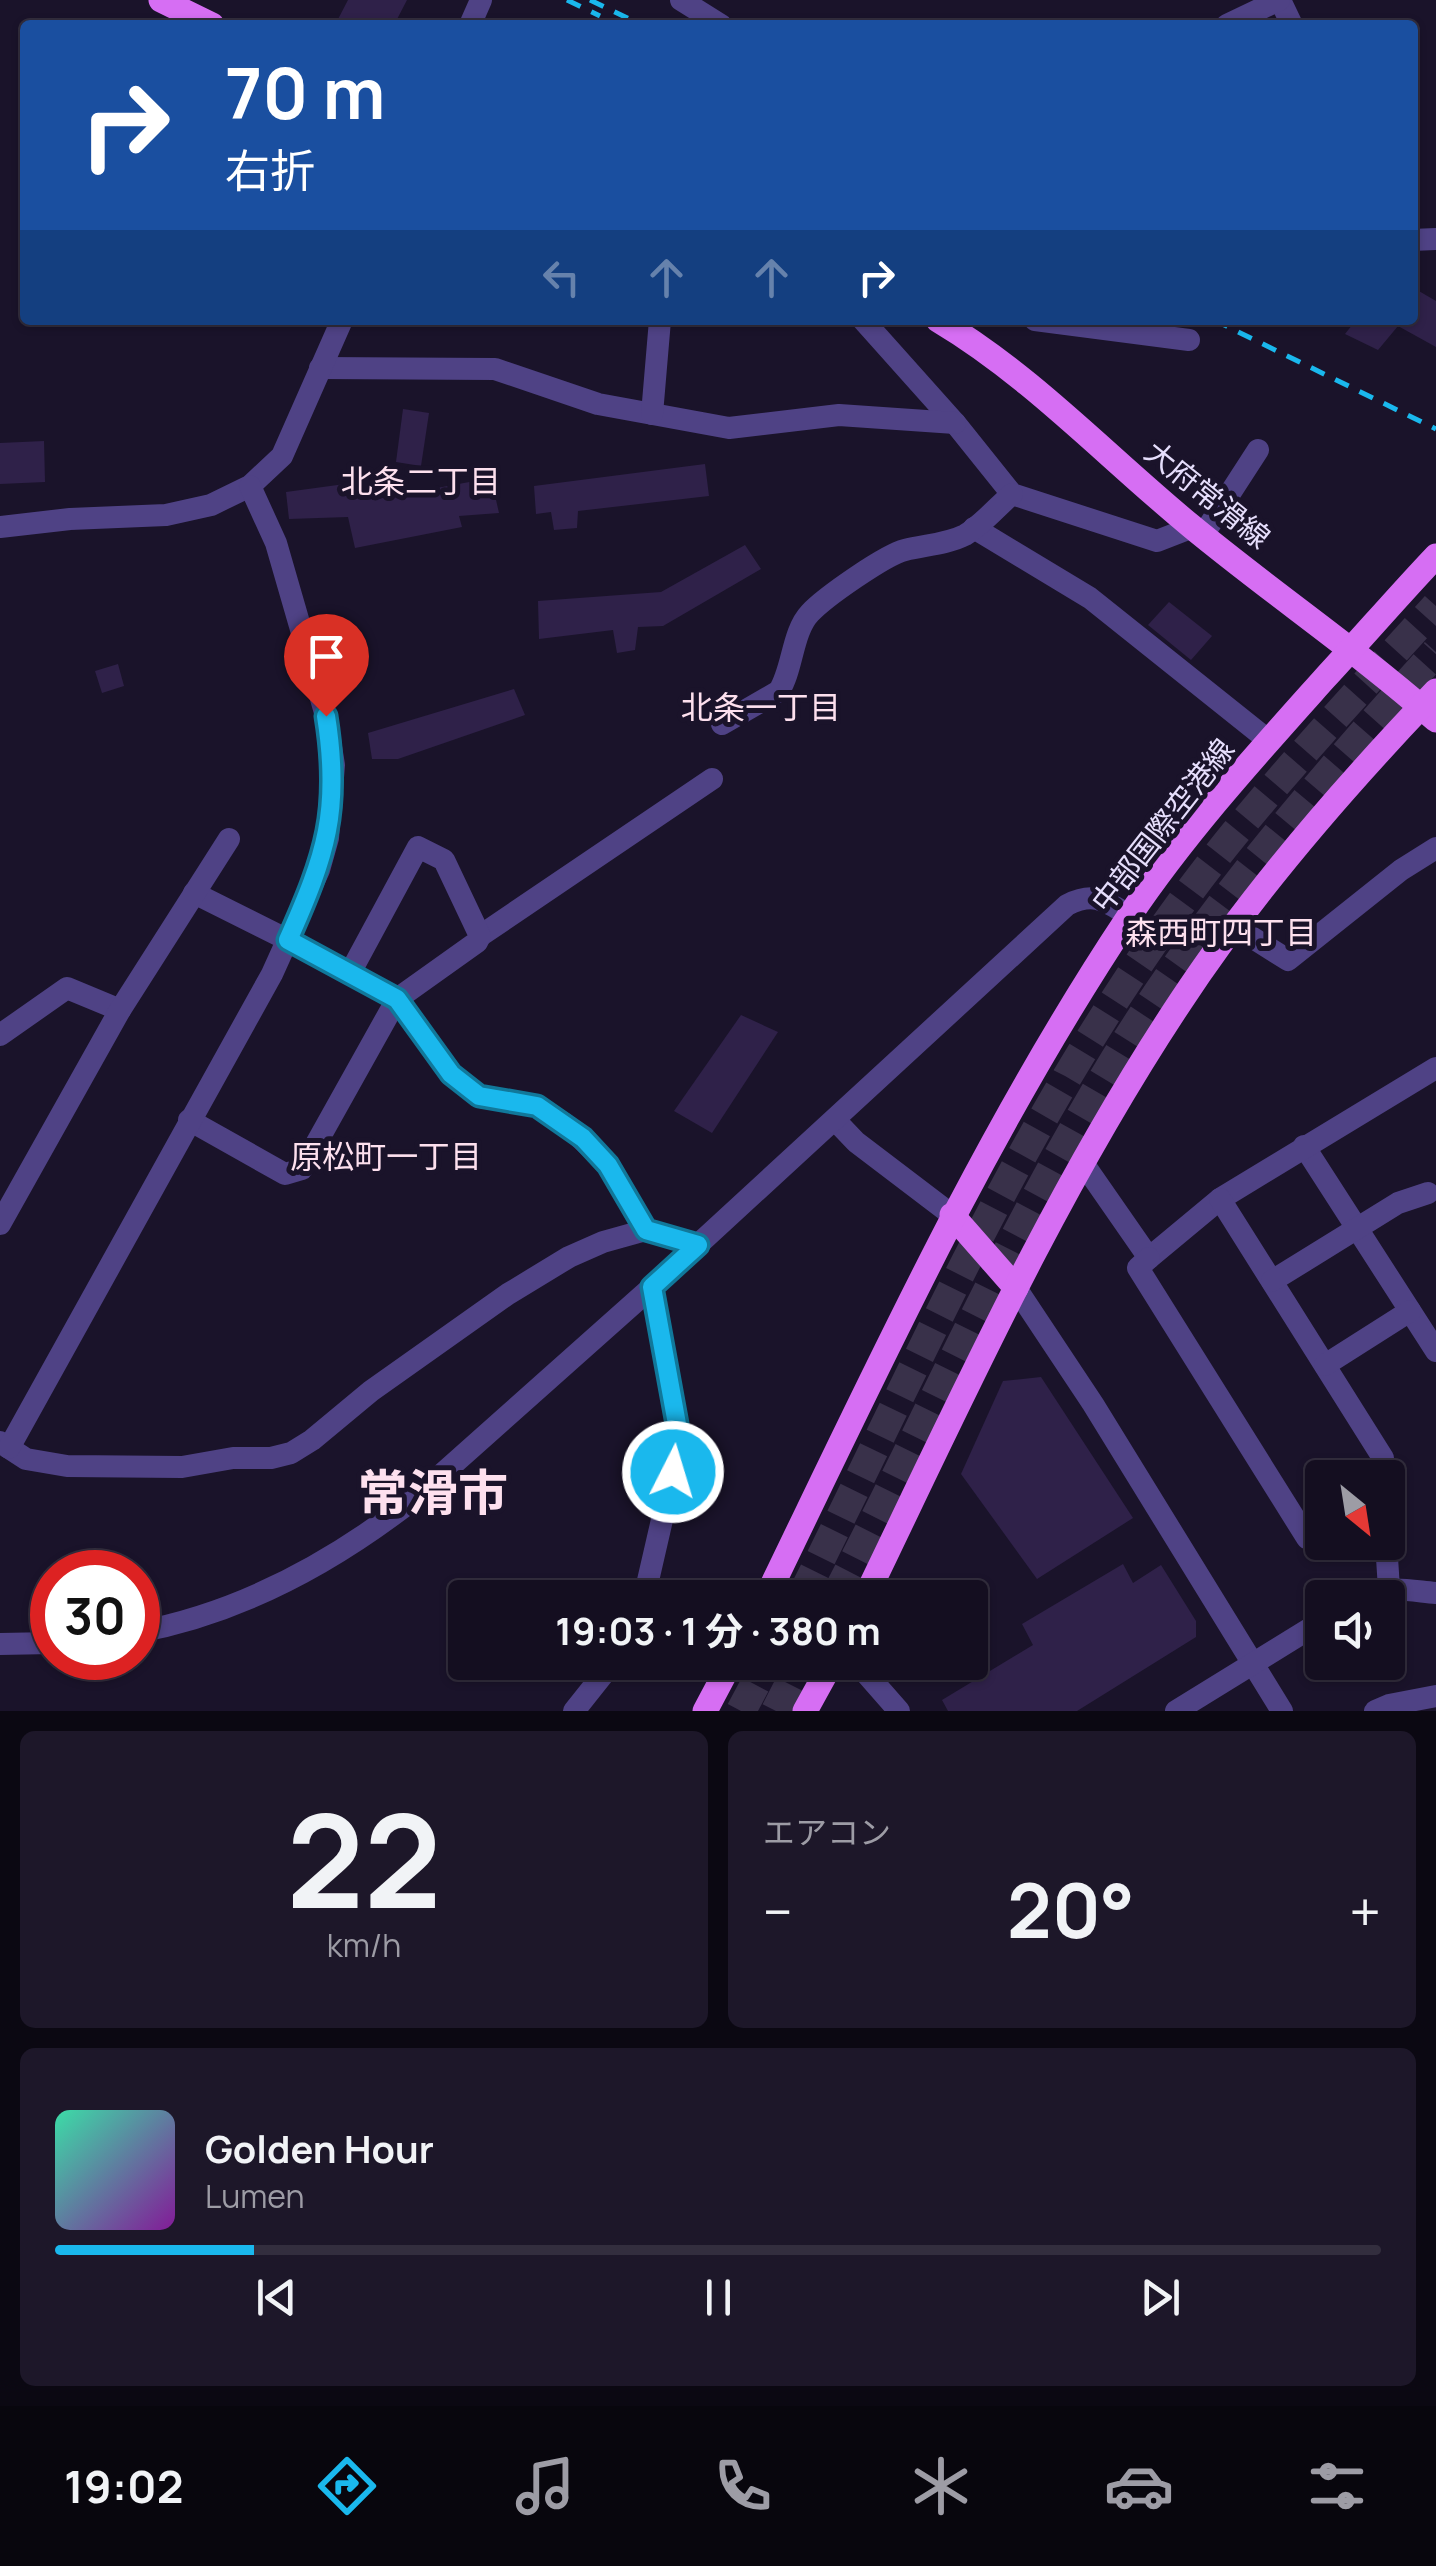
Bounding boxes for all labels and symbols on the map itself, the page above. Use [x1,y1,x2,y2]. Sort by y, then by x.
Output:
street label: 大府常滑線 [1137,431,1279,557]
district label: 北条二丁目 [341,459,501,503]
pin [284,614,369,717]
district label: 北条一丁目 [681,685,841,729]
street label: 中部国際空港線 [1081,730,1243,920]
district label: 森西町四丁目 [1125,910,1317,954]
district label: 原松町一丁目 [290,1134,482,1178]
position arrow [621,1420,725,1524]
district label: 常滑市 [358,1458,508,1526]
north arrow [1305,1460,1405,1560]
speed limit sign: 30 [30,1550,160,1680]

